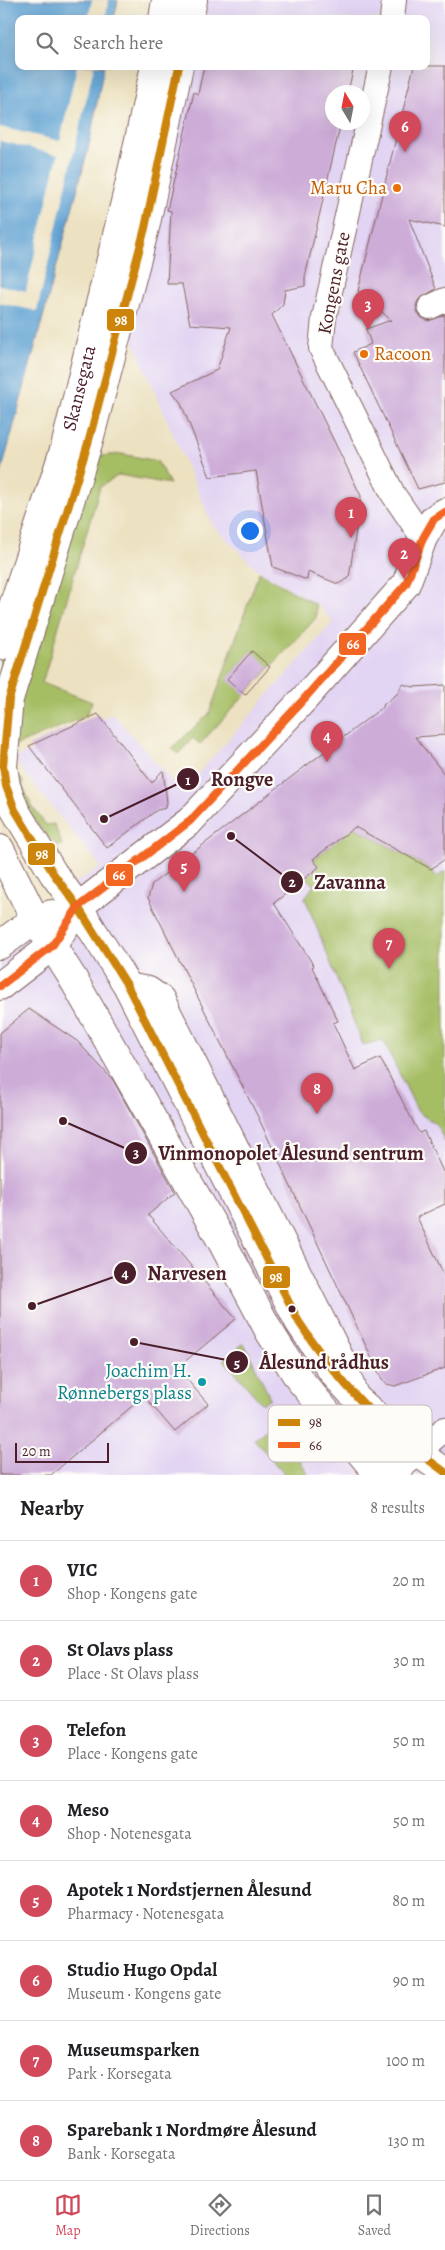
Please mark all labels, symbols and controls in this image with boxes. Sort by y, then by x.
search box [15,15,430,70]
icon: search [33,29,61,57]
text: Search here [73,30,163,56]
north arrow [325,85,370,130]
pin: 6 [389,111,421,152]
place label: Maru Cha [310,175,387,201]
marker: Maru Cha [391,182,403,194]
street label: Kongens gate [311,229,357,337]
pin: 3 [352,289,384,330]
line badge: 98 [106,308,135,332]
text: 98 [114,311,128,330]
place label: Racoon [374,341,431,367]
street label: Skansegata [56,342,103,434]
marker: Racoon [358,348,370,360]
pin: 1 [335,497,367,538]
your location [237,518,263,544]
pin: 2 [388,538,420,579]
line badge: 66 [338,632,367,656]
text: 66 [346,635,360,654]
pin: 4 [311,721,343,762]
callout: Rongve [176,762,283,797]
text: Rongve [211,766,273,793]
text: 1 [185,770,191,790]
line badge: 98 [27,842,56,866]
text: 98 [35,845,49,864]
pin: 5 [168,851,200,892]
line badge: 66 [105,863,134,887]
callout: Zavanna [279,864,396,899]
text: 66 [112,866,126,885]
text: Zavanna [314,869,386,896]
text: 2 [288,872,296,892]
pin: 7 [373,928,405,969]
pin: 8 [301,1073,333,1114]
callout: Vinmonopolet Ålesund sentrum [123,1135,434,1170]
text: Vinmonopolet Ålesund sentrum [157,1140,424,1167]
text: 3 [133,1143,139,1163]
callout: Narvesen [112,1255,237,1290]
text: Narvesen [147,1260,227,1287]
text: 4 [121,1263,129,1283]
line badge: 98 [262,1265,291,1289]
text: 98 [269,1268,283,1287]
unlabelled marker [287,1304,297,1314]
callout: Ålesund rådhus [224,1345,399,1380]
text: Ålesund rådhus [258,1349,389,1376]
text: 5 [234,1353,240,1373]
place label: Joachim H. Rønnebergs plass [57,1358,192,1406]
marker: Joachim H. Rønnebergs plass [196,1376,208,1388]
legend [268,1405,432,1462]
text: 98 [309,1413,322,1432]
text: 66 [309,1436,322,1455]
scale bar [15,1440,109,1463]
text: 20 m [22,1442,51,1461]
text: Nearby [20,1494,83,1522]
text: 8 results [370,1497,425,1519]
text: VIC [67,1557,98,1583]
text: 1 [33,1570,39,1592]
text: 20 m [392,1570,425,1592]
text: Shop · Kongens gate [67,1583,197,1605]
text: St Olavs plass [67,1637,173,1663]
text: 2 [32,1650,40,1672]
text: 30 m [393,1650,425,1672]
text: Place · St Olavs plass [67,1663,199,1685]
text: Telefon [67,1717,126,1743]
text: 3 [33,1730,39,1752]
text: 50 m [393,1730,425,1752]
text: Place · Kongens gate [67,1743,198,1765]
text: Meso [67,1797,109,1823]
text: 4 [32,1810,40,1832]
text: 50 m [393,1810,425,1832]
text: Shop · Notenesgata [67,1823,192,1845]
text: Apotek 1 Nordstjernen Ålesund [67,1877,312,1903]
text: 5 [33,1890,39,1912]
text: 80 m [392,1890,425,1912]
text: Pharmacy · Notenesgata [67,1903,224,1925]
text: Studio Hugo Opdal [67,1957,217,1983]
text: 6 [32,1970,40,1992]
text: 90 m [393,1970,425,1992]
text: Museum · Kongens gate [67,1983,222,2005]
text: Museumsparken [67,2037,200,2063]
text: 7 [33,2050,39,2072]
text: 100 m [386,2050,425,2072]
text: Park · Korsegata [67,2063,172,2085]
text: Sparebank 1 Nordmøre Ålesund [67,2117,317,2143]
text: 8 [32,2130,40,2152]
text: 130 m [388,2130,425,2152]
text: Bank · Korsegata [67,2143,175,2165]
tab: Map [54,2191,82,2240]
tab: Directions [190,2191,250,2240]
tab: Saved [358,2191,391,2240]

